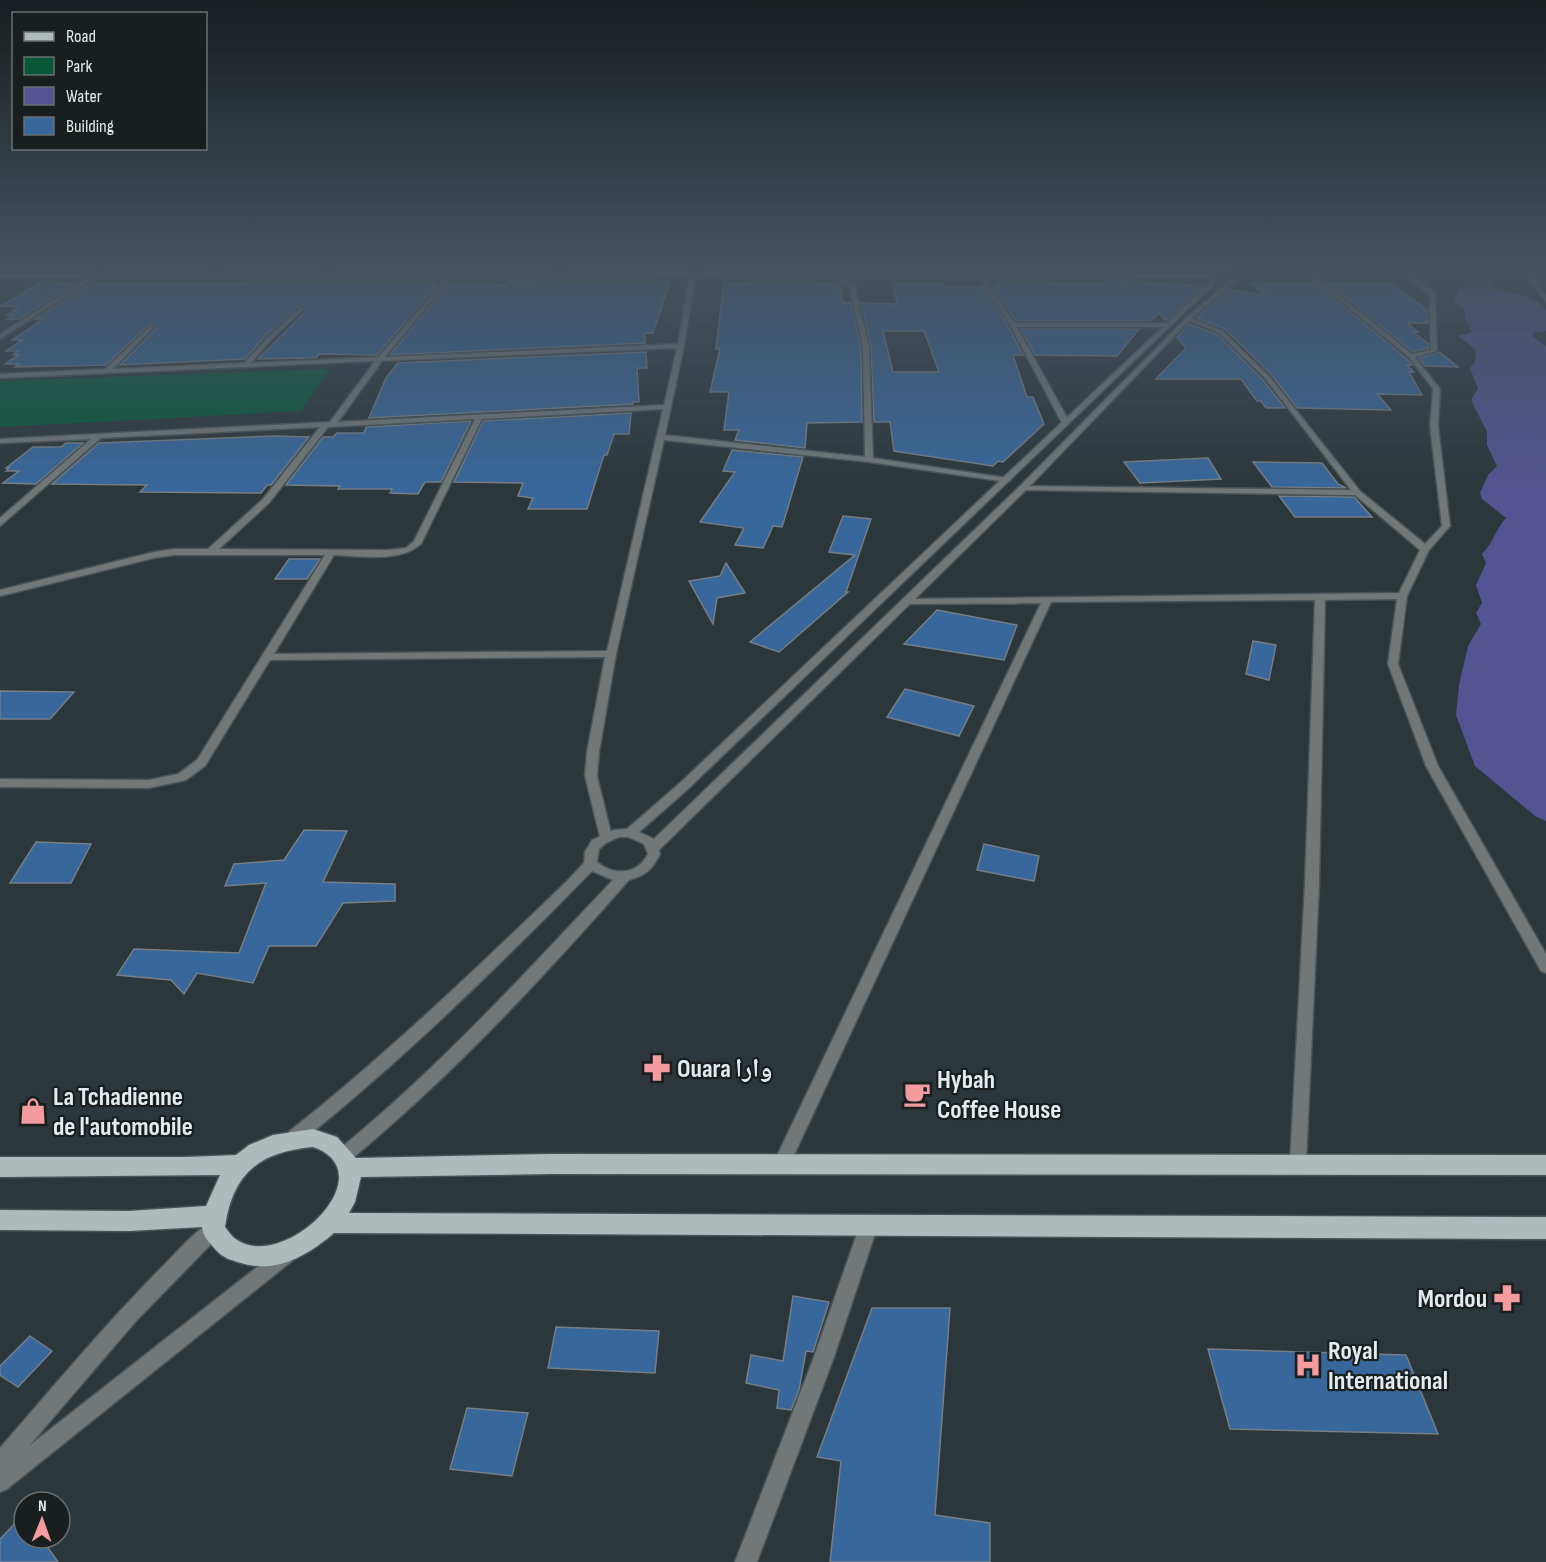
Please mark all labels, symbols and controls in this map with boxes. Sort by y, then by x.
legend [12,12,207,150]
text: Road [66,26,96,47]
text: Park [66,56,92,77]
text: Water [66,86,102,107]
text: Building [66,116,114,137]
pharmacy icon: Ouara وارا [642,1053,672,1083]
place label: Ouara وارا [677,1054,772,1085]
place label: Hybah Coffee House [937,1065,1061,1126]
cafe icon: Hybah Coffee House [902,1079,932,1109]
place label: La Tchadienne de l'automobile [53,1082,193,1143]
shop icon: La Tchadienne de l'automobile [18,1096,48,1126]
pharmacy icon: Mordou [1492,1283,1522,1313]
place label: Mordou [1417,1284,1487,1315]
place label: Royal International [1328,1336,1448,1397]
hospital icon: Royal International [1293,1350,1323,1380]
north arrow [12,1490,72,1550]
text: N [38,1497,47,1516]

